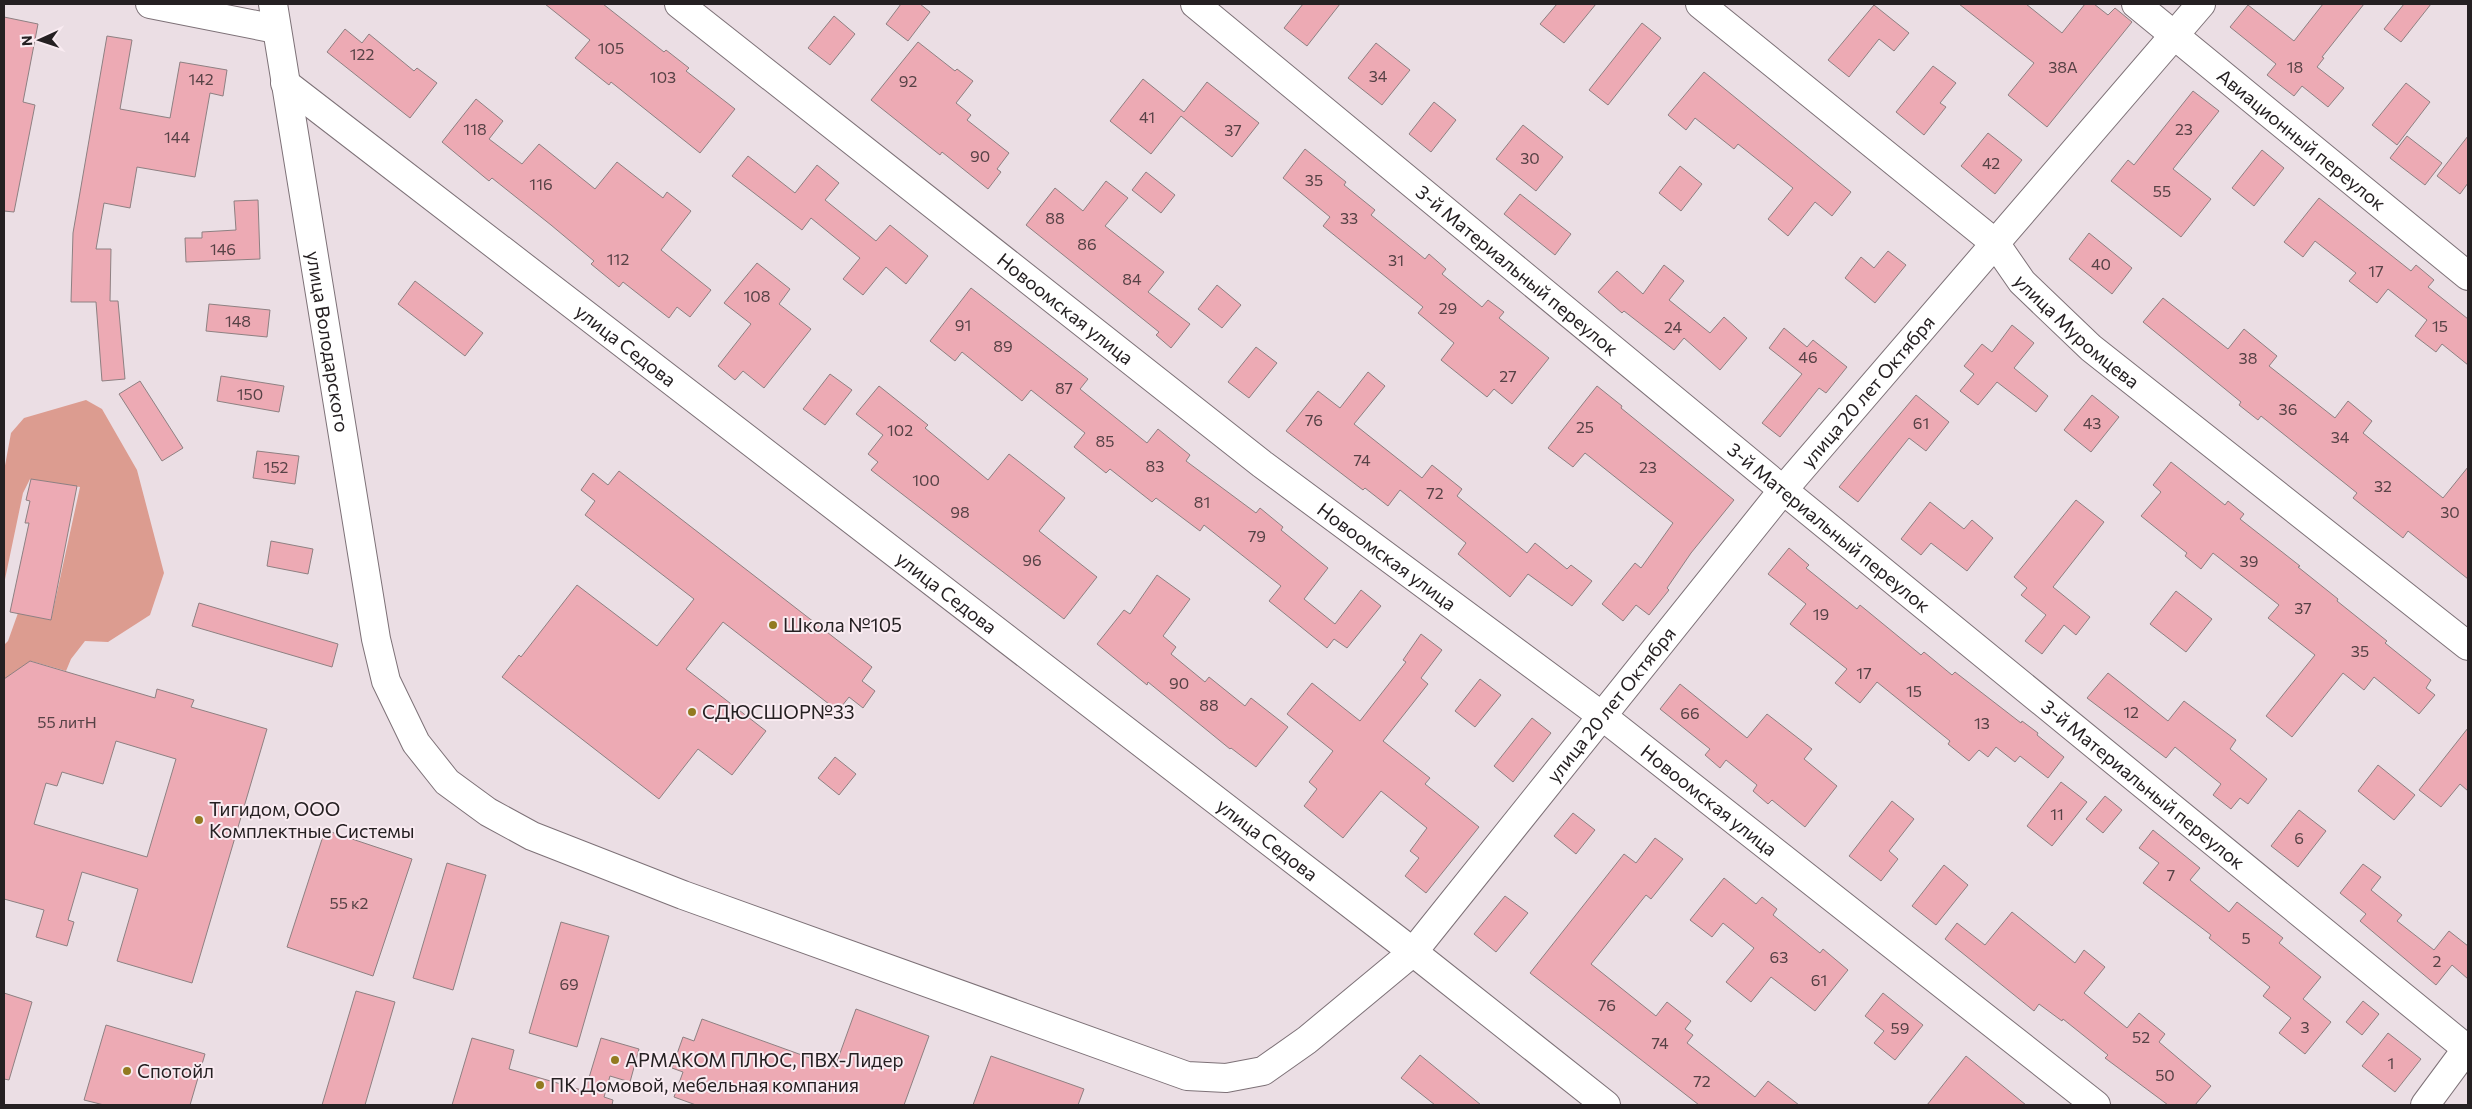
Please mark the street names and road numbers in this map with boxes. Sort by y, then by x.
street label: Авиационный переулок [2213,64,2391,215]
street label: 3-й Материальный переулок [1412,180,1623,360]
street label: Новоомская улица [993,248,1138,369]
street label: улица Володарского [302,249,354,434]
street label: улица Муромцева [2009,270,2144,393]
street label: улица Седова [571,299,681,391]
street label: улица 20 лет Октября [1796,310,1939,472]
street label: 3-й Материальный переулок [1723,437,1935,617]
street label: Новоомская улица [1313,497,1461,615]
street label: улица Седова [892,546,1002,638]
street label: улица 20 лет Октября [1541,622,1680,787]
street label: 3-й Материальный переулок [2037,694,2250,874]
street label: Новоомская улица [1637,739,1782,861]
street label: улица Седова [1213,793,1323,885]

